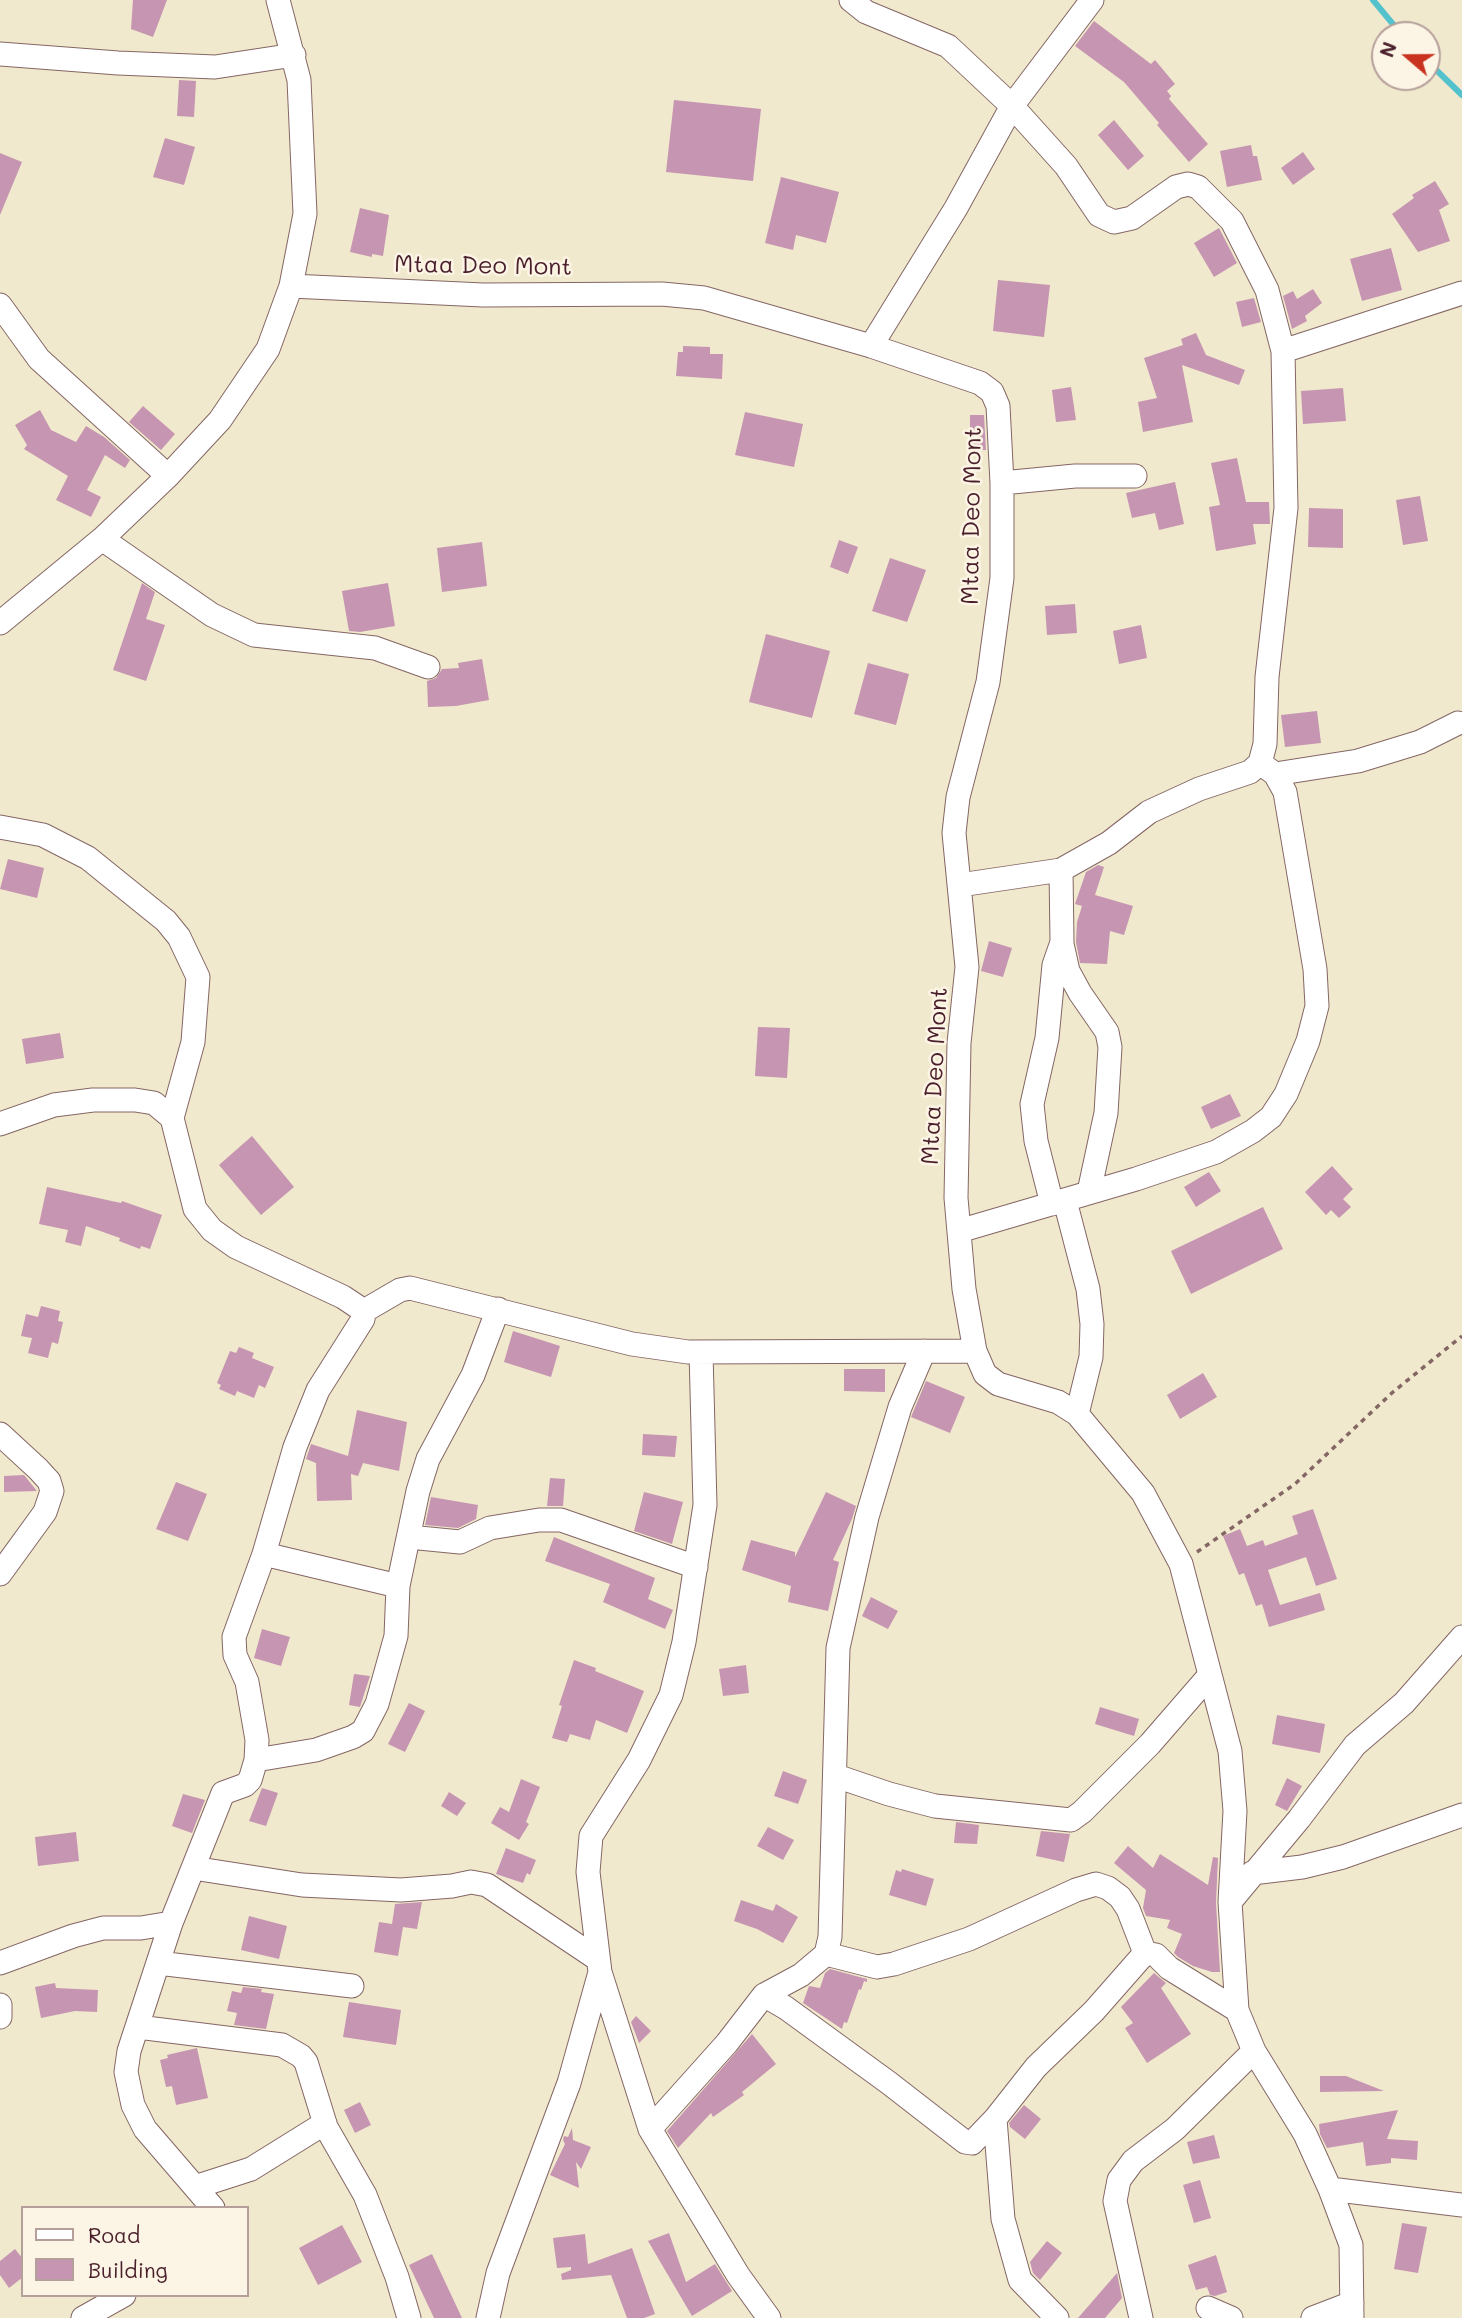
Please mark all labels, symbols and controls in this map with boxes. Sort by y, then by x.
north arrow [1371,21,1441,91]
text: N [1373,38,1402,60]
street label: Mtaa Deo Mont [394,250,572,282]
street label: Mtaa Deo Mont [956,427,988,605]
street label: Mtaa Deo Mont [916,986,954,1166]
legend [21,2206,248,2297]
text: Road [88,2221,140,2248]
text: Building [88,2256,168,2283]

